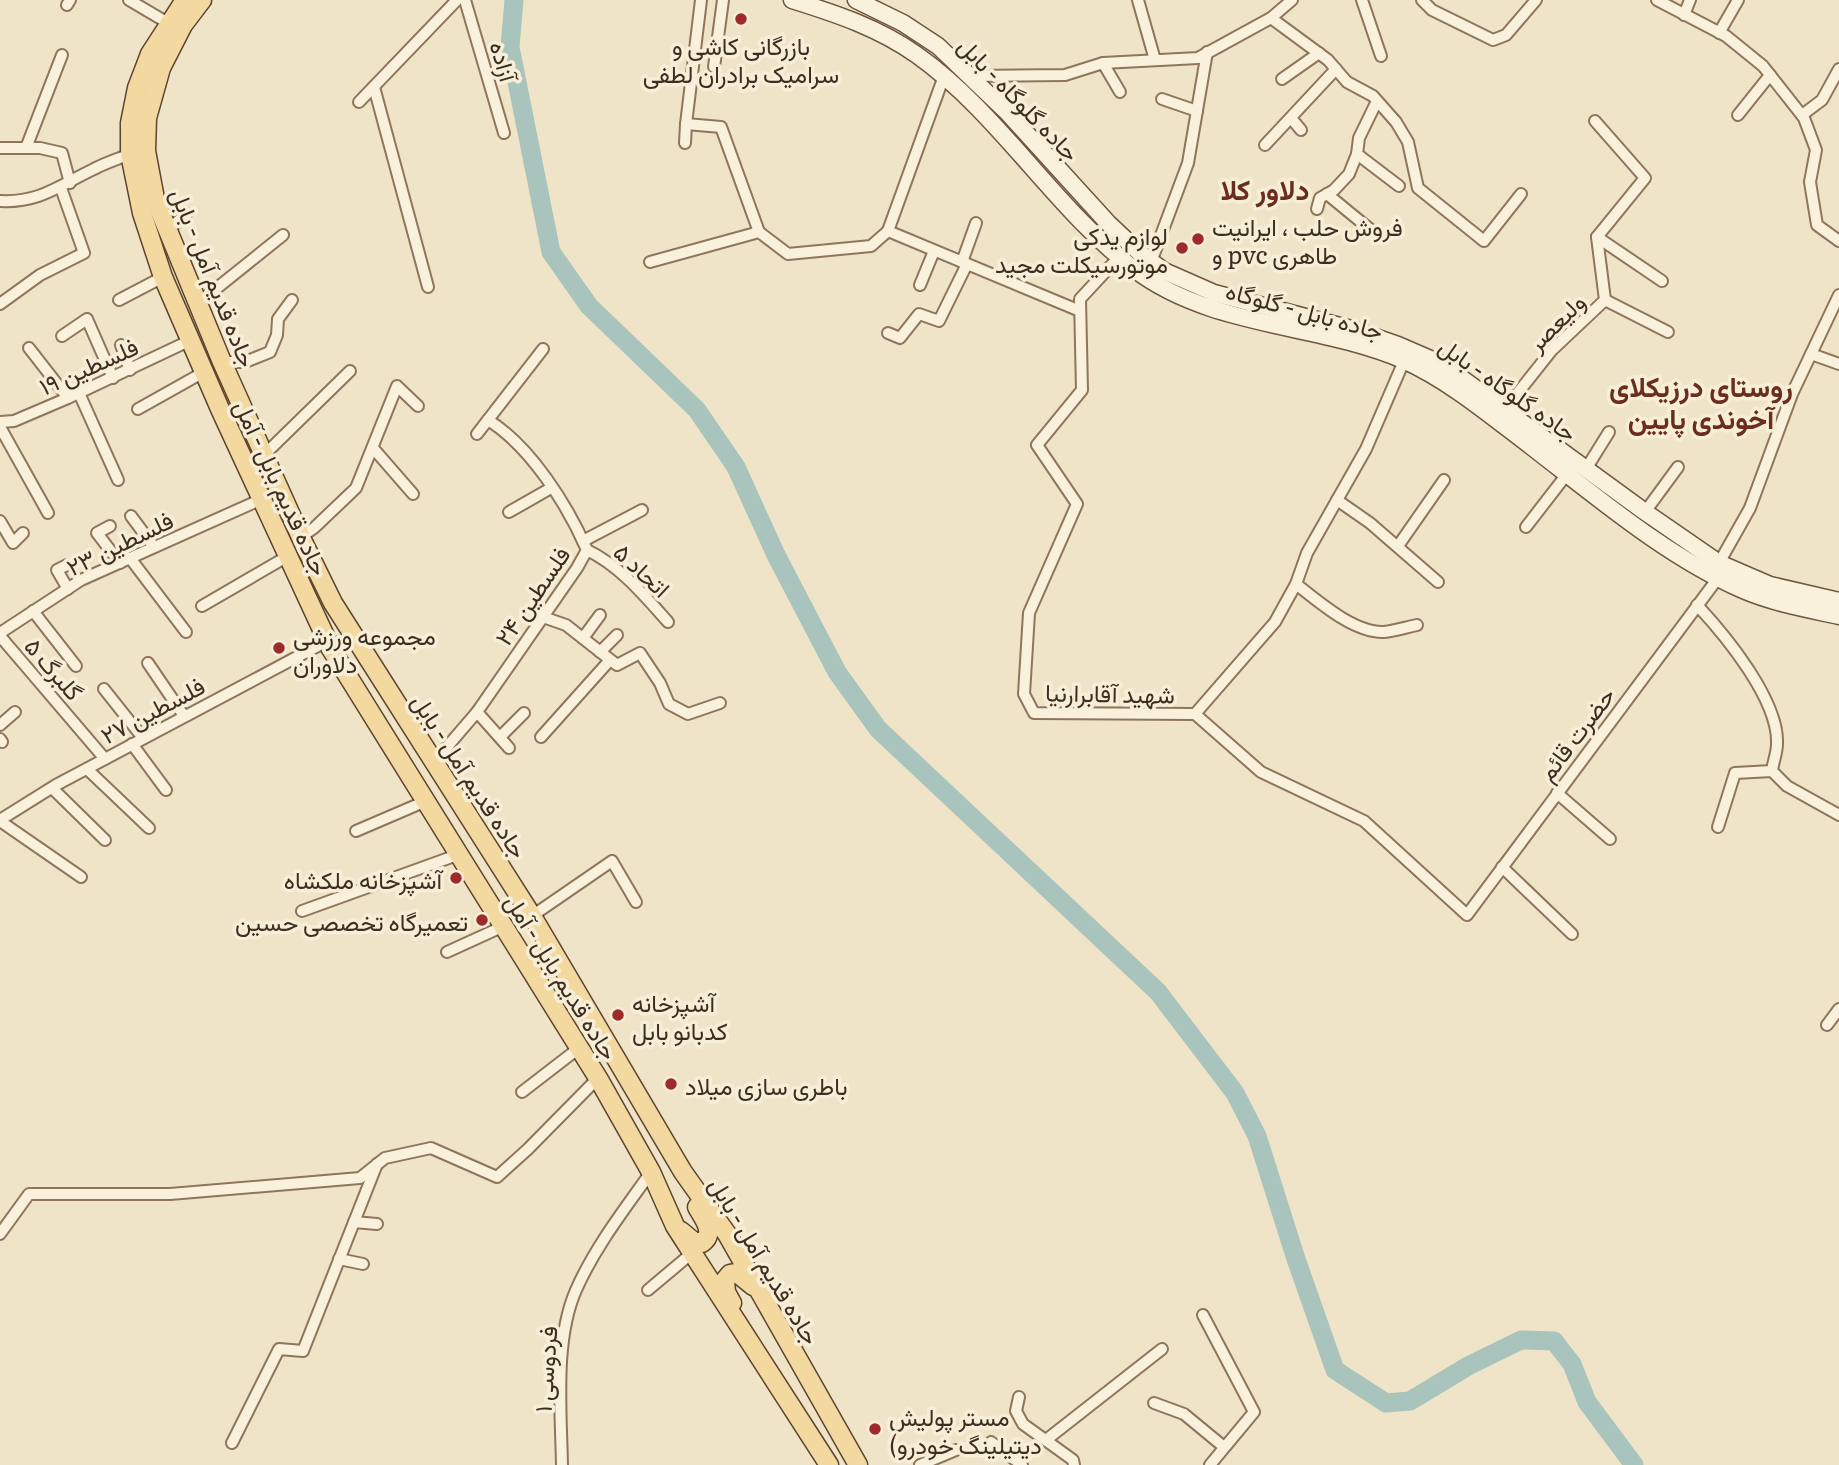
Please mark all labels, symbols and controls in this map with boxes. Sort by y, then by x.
marker: بازرگانی کاشی و سرامیک برادران لطفی [733,11,749,27]
place label: بازرگانی کاشی و سرامیک برادران لطفی [643,27,839,90]
street label: جاده گلوگاه - بابل [951,28,1089,168]
street label: آزاده [483,37,528,88]
district label: دلاور کلا [1220,167,1310,209]
street label: جاده قدیم آمل - بابل [162,182,267,372]
place label: فروش حلب ، ایرانیت و pvc طاهری [1212,208,1403,271]
place label: لوازم یدکی موتورسیکلت مجید [995,217,1168,280]
marker: فروش حلب ، ایرانیت و pvc طاهری [1190,231,1206,247]
marker: لوازم یدکی موتورسیکلت مجید [1174,240,1190,256]
street label: جاده بابل - گلوگاه [1222,271,1388,347]
street label: ولیعصر [1517,284,1592,359]
street label: جاده گلوگاه - بابل [1433,327,1585,449]
street label: فلسطین ۱۹ [33,328,143,402]
district label: روستای درزیکلای آخوندی پایین [1609,364,1793,439]
street label: جاده قدیم بابل - آمل [226,393,339,581]
street label: فلسطین ۲۳ [60,501,178,583]
street label: اتحاد ۵ [607,534,679,604]
street label: فلسطین ۲۴ [485,538,577,652]
place label: مجموعه ورزشی دلاوران [293,617,436,680]
street label: گلبرگ ۵ [18,629,92,707]
marker: مجموعه ورزشی دلاوران [271,640,287,656]
street label: فلسطین ۲۷ [94,667,210,751]
street label: شهید آقابرارنیا [1045,673,1175,711]
street label: حضرت قائم [1528,679,1623,788]
street label: جاده قدیم آمل - بابل [404,686,537,865]
place label: آشپزخانه ملکشاه [284,861,444,897]
marker: آشپزخانه ملکشاه [448,870,464,886]
street label: جاده قدیم بابل - آمل [497,886,628,1066]
place label: تعمیرگاه تخصصی حسین [235,903,468,938]
marker: تعمیرگاه تخصصی حسین [474,912,490,928]
place label: آشپزخانه کدبانو بابل [632,984,728,1047]
marker: آشپزخانه کدبانو بابل [610,1007,626,1023]
place label: باطری سازی میلاد [685,1067,848,1102]
marker: باطری سازی میلاد [663,1076,679,1092]
street label: جاده قدیم آمل - بابل [701,1170,830,1351]
street label: فردوسی ۱ [524,1325,564,1413]
place label: مستر پولیش (دیتیلینگ خودرو [889,1398,1042,1461]
marker: مستر پولیش (دیتیلینگ خودرو [867,1421,883,1437]

